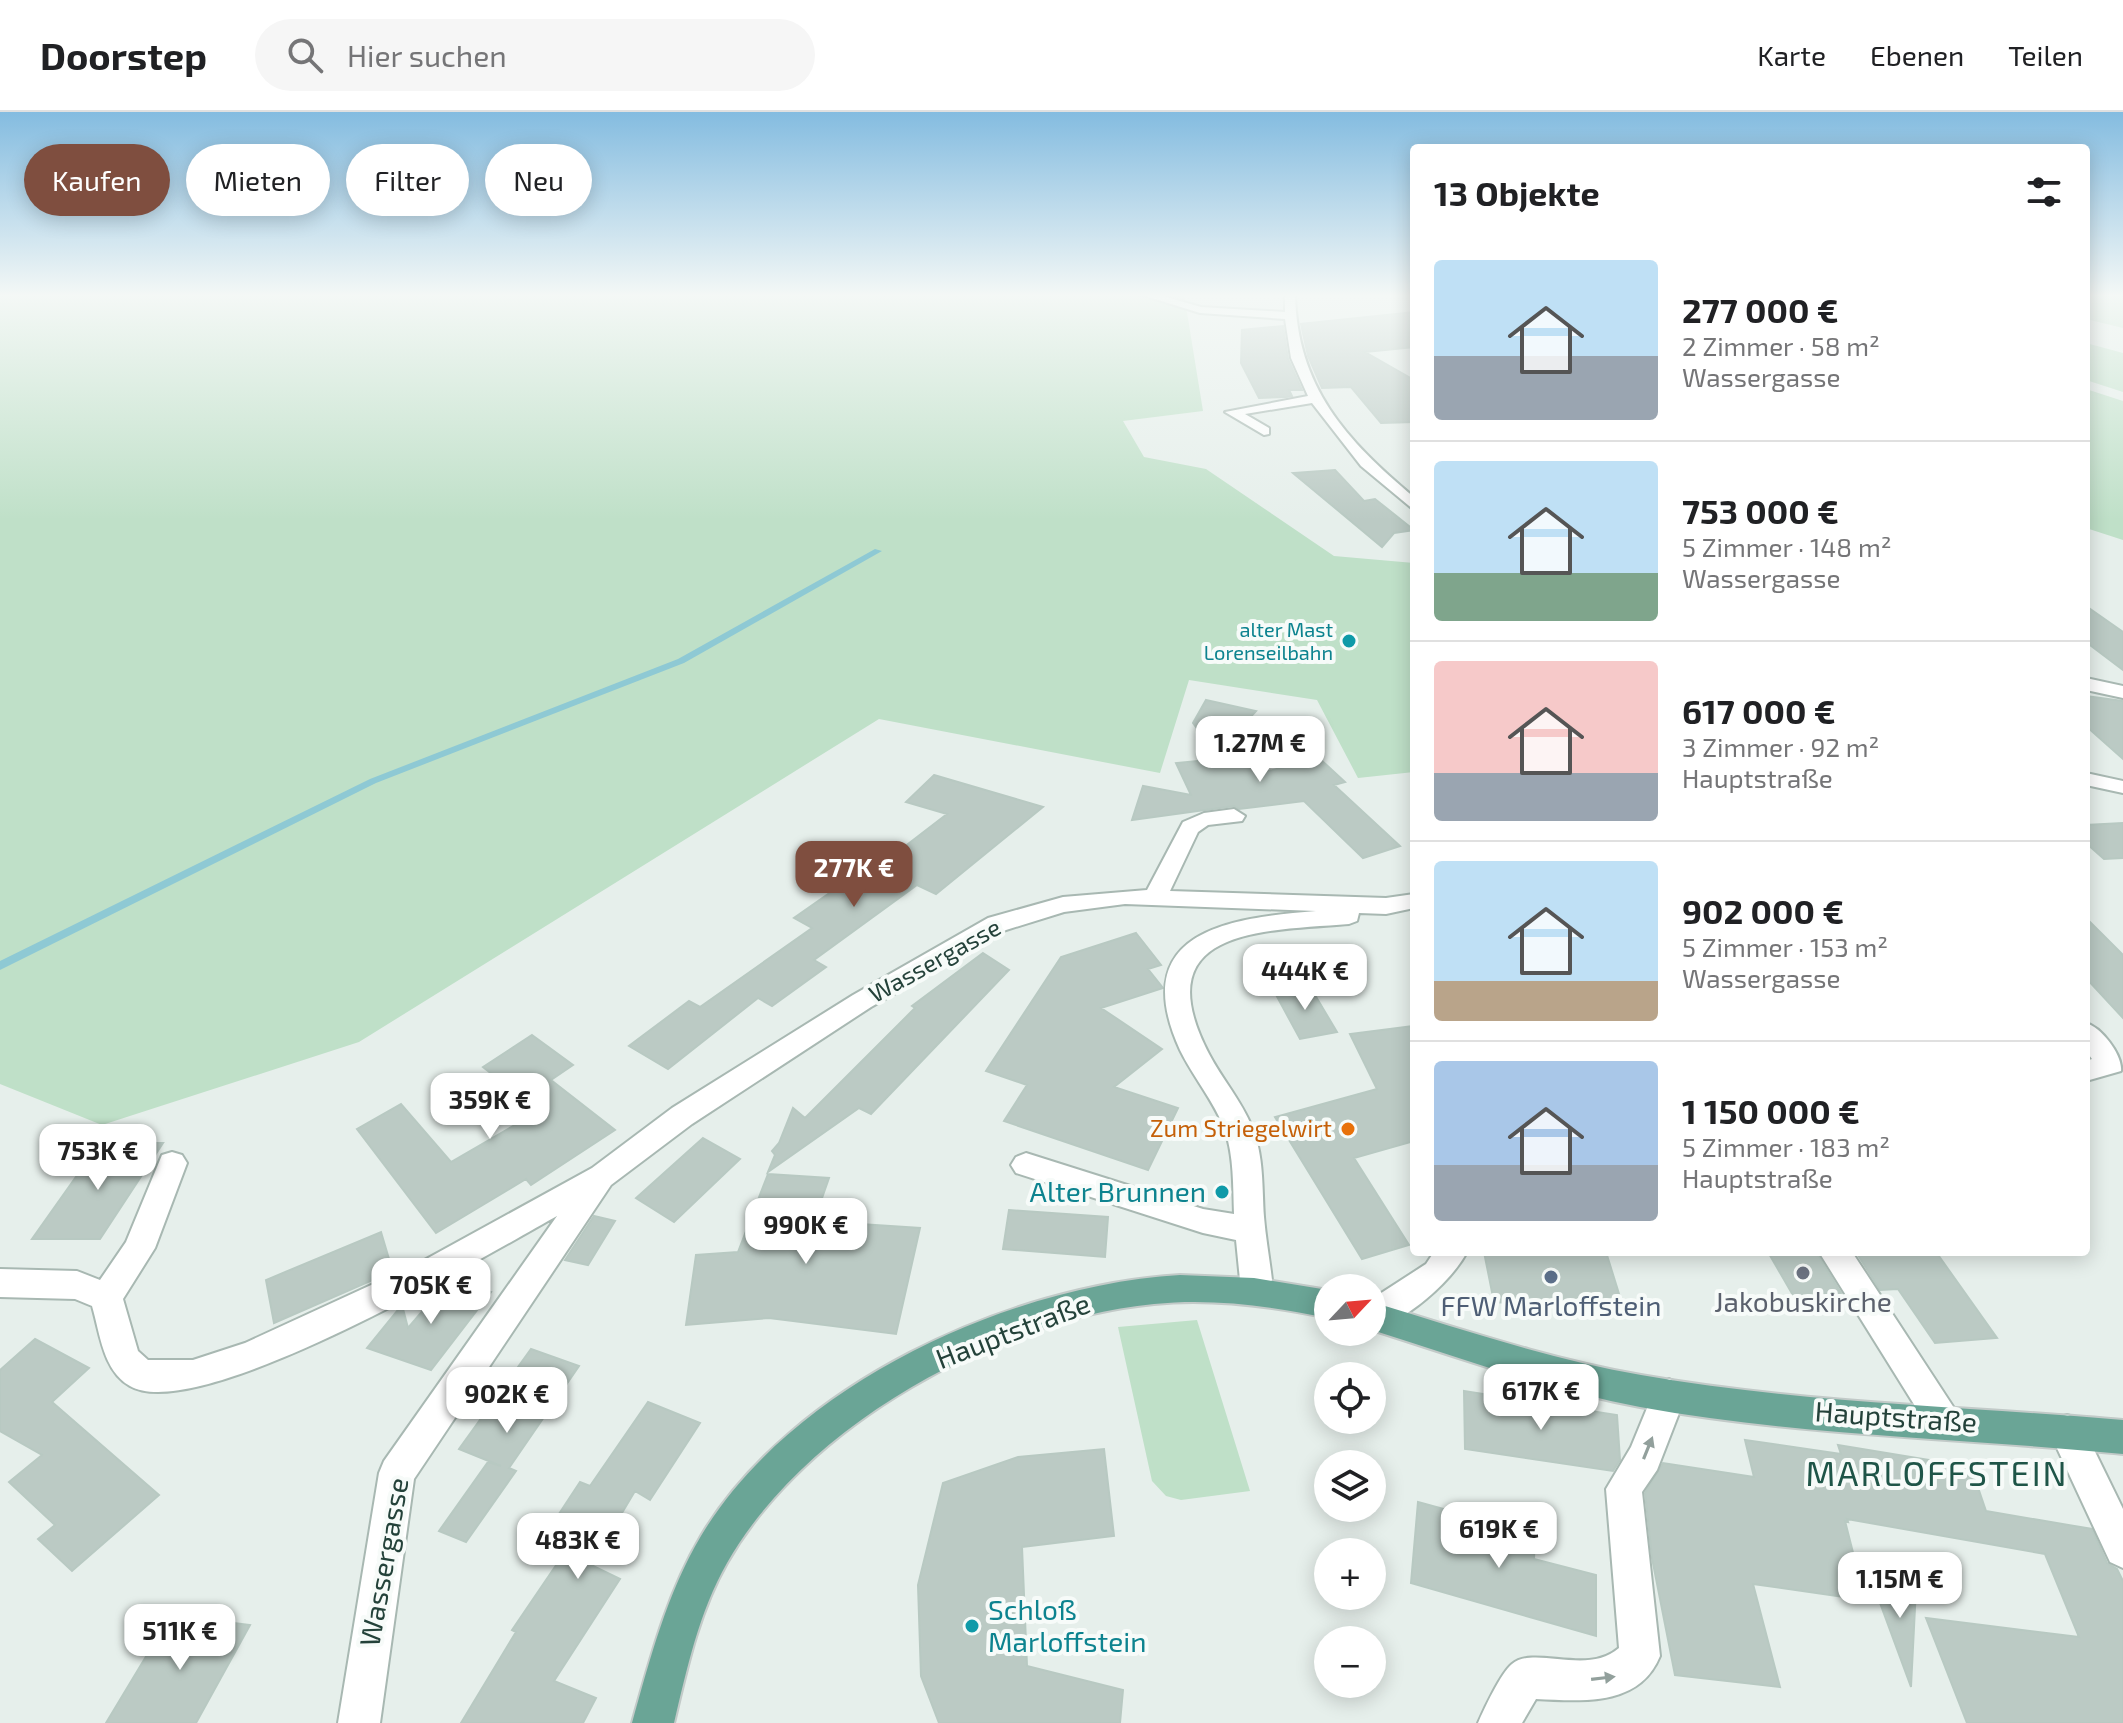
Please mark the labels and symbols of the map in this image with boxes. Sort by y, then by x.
place label: alter Mast Lorenseilbahn [1204,617,1333,664]
marker: alter Mast Lorenseilbahn [1340,632,1358,650]
pin: 1.27M € [1186,716,1334,784]
pin: 277K € [789,841,919,909]
street label: Wassergasse [863,912,1005,1008]
pin: 444K € [1240,944,1370,1012]
pin: 359K € [425,1073,555,1141]
place label: Zum Striegelwirt [1150,1113,1332,1142]
marker: Zum Striegelwirt [1339,1120,1357,1138]
pin: 753K € [33,1124,163,1192]
place label: Alter Brunnen [1029,1174,1206,1208]
marker: Alter Brunnen [1213,1183,1231,1201]
pin: 990K € [741,1198,871,1266]
pin: 705K € [366,1258,496,1326]
marker: Jakobuskirche [1794,1264,1812,1282]
marker: FFW Marloffstein [1542,1268,1560,1286]
north arrow [1314,1274,1386,1346]
place label: Jakobuskirche [1714,1284,1892,1318]
street label: Hauptstraße [931,1285,1095,1375]
place label: FFW Marloffstein [1441,1288,1661,1322]
pin: 617K € [1476,1364,1606,1432]
pin: 902K € [442,1367,572,1435]
street label: Hauptstraße [1814,1393,1978,1439]
one-way arrow [1642,1436,1655,1460]
district label: MARLOFFSTEIN [1805,1452,2069,1493]
street label: Wassergasse [351,1475,415,1649]
pin: 619K € [1434,1502,1564,1570]
pin: 483K € [513,1513,643,1581]
pin: 1.15M € [1826,1552,1974,1620]
place label: Schloß Marloffstein [988,1592,1146,1658]
pin: 511K € [115,1604,245,1672]
marker: Schloß Marloffstein [963,1617,981,1635]
one-way arrow [1591,1672,1616,1685]

